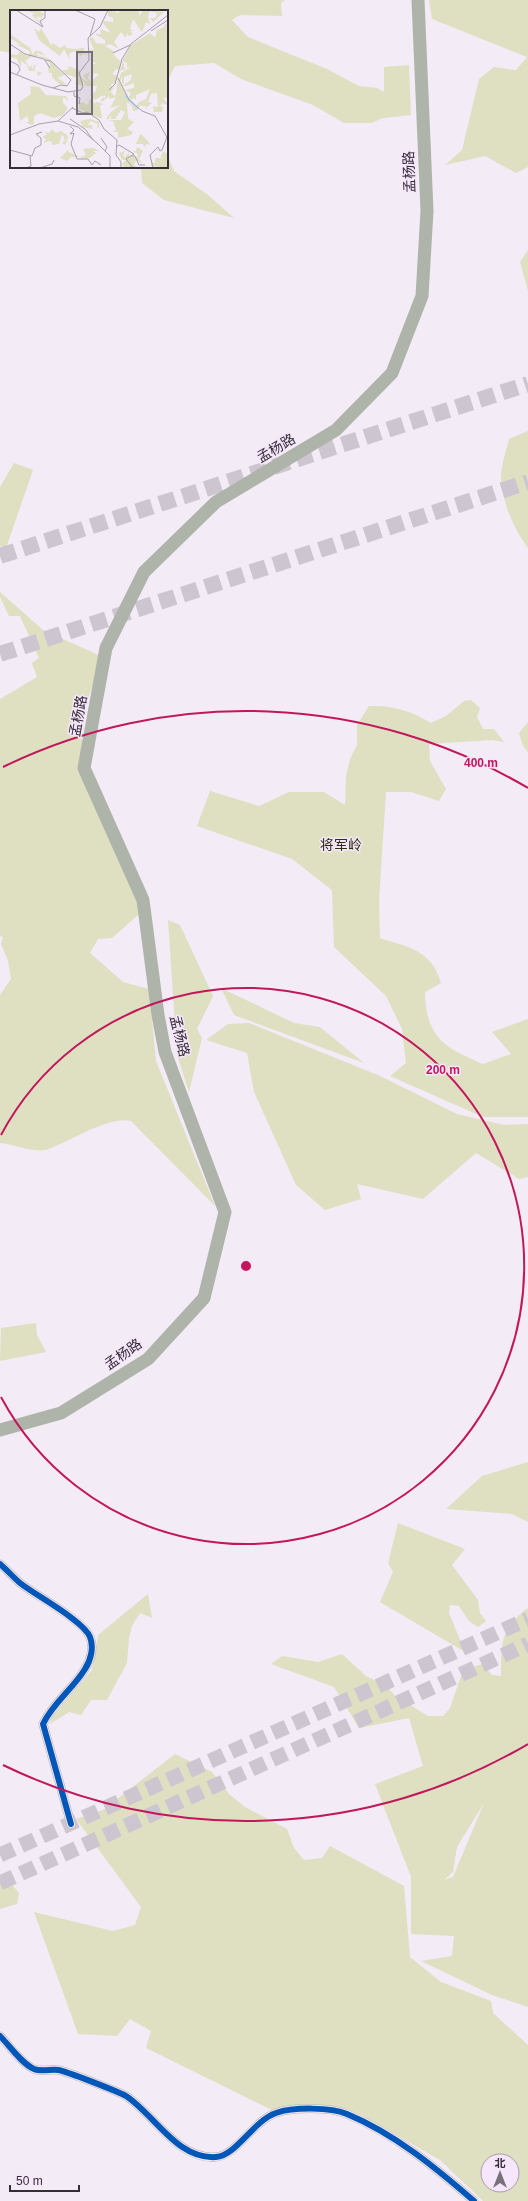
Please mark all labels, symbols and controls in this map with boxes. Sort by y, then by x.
inset map [10,10,168,168]
street label: 孟杨路 [400,151,418,193]
street label: 孟杨路 [254,430,298,466]
street label: 孟杨路 [66,694,90,738]
text: 400 m [464,756,498,770]
park label: 将军岭 [320,837,362,853]
street label: 孟杨路 [167,1014,193,1058]
text: 200 m [426,1063,460,1077]
centre of rings [239,1259,253,1273]
street label: 孟杨路 [101,1335,145,1373]
north arrow [480,2153,520,2193]
text: 北 [495,2157,506,2169]
scale bar [10,2167,79,2193]
text: 50 m [16,2174,43,2188]

